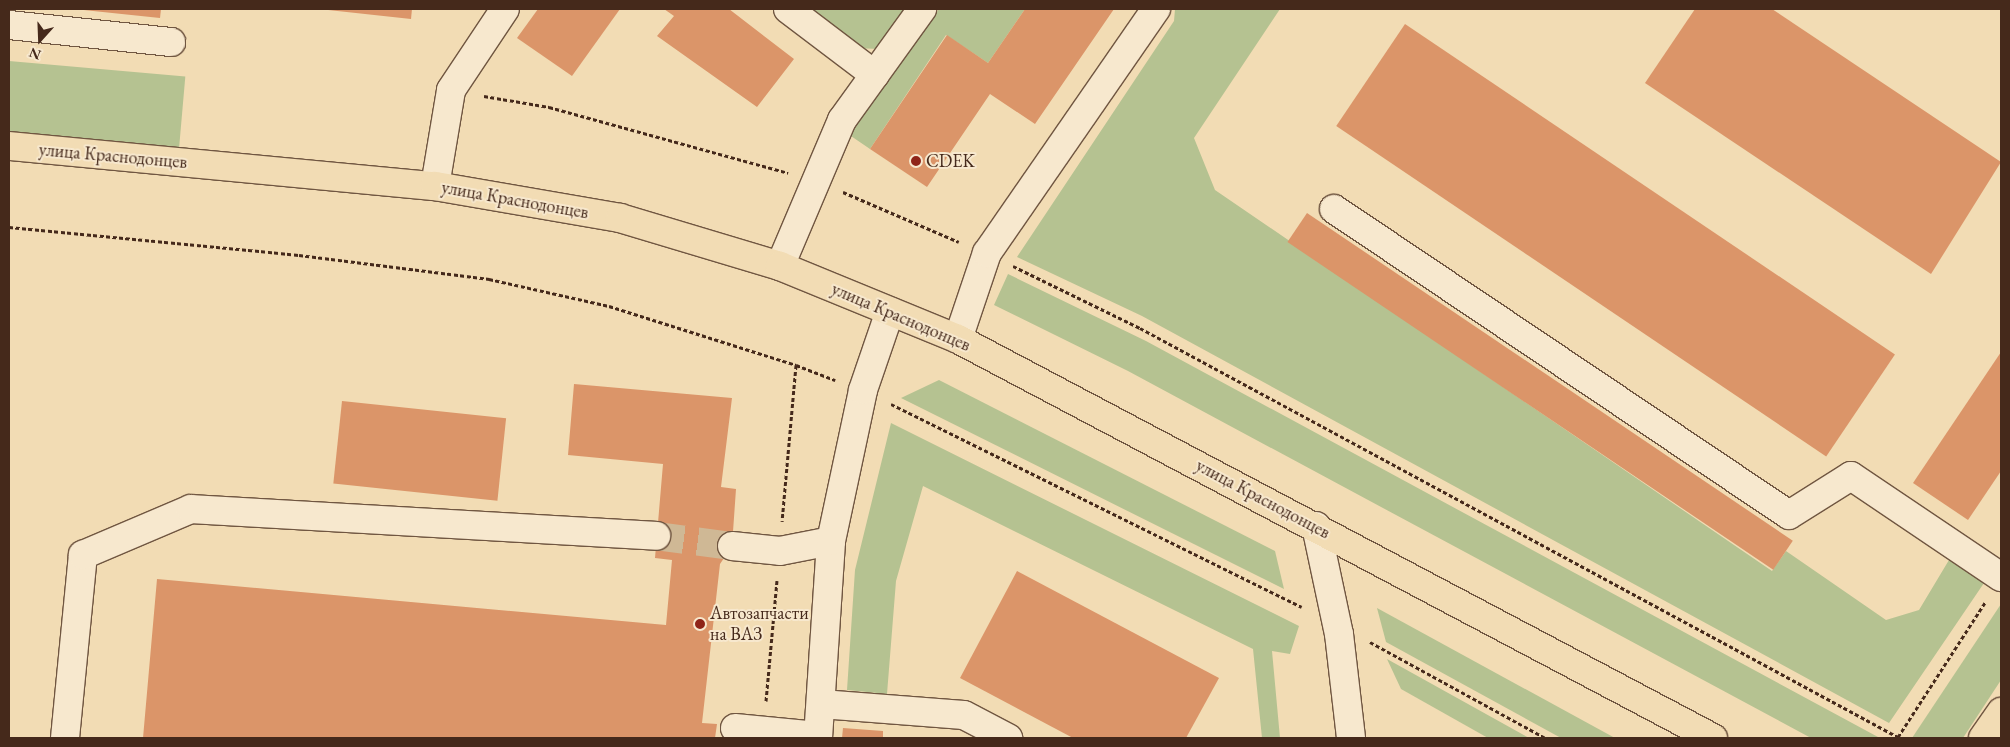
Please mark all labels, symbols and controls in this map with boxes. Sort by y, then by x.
north arrow [15,15,65,65]
text: N [26,44,43,64]
street label: улица Краснодонцев [38,139,188,173]
place label: CDEK [926,150,975,172]
marker: CDEK [910,155,922,167]
street label: улица Краснодонцев [440,176,590,224]
street label: улица Краснодонцев [828,278,974,356]
street label: улица Краснодонцев [1192,454,1334,544]
place label: Автозапчасти на ВАЗ [710,603,809,646]
marker: Автозапчасти на ВАЗ [694,618,706,630]

